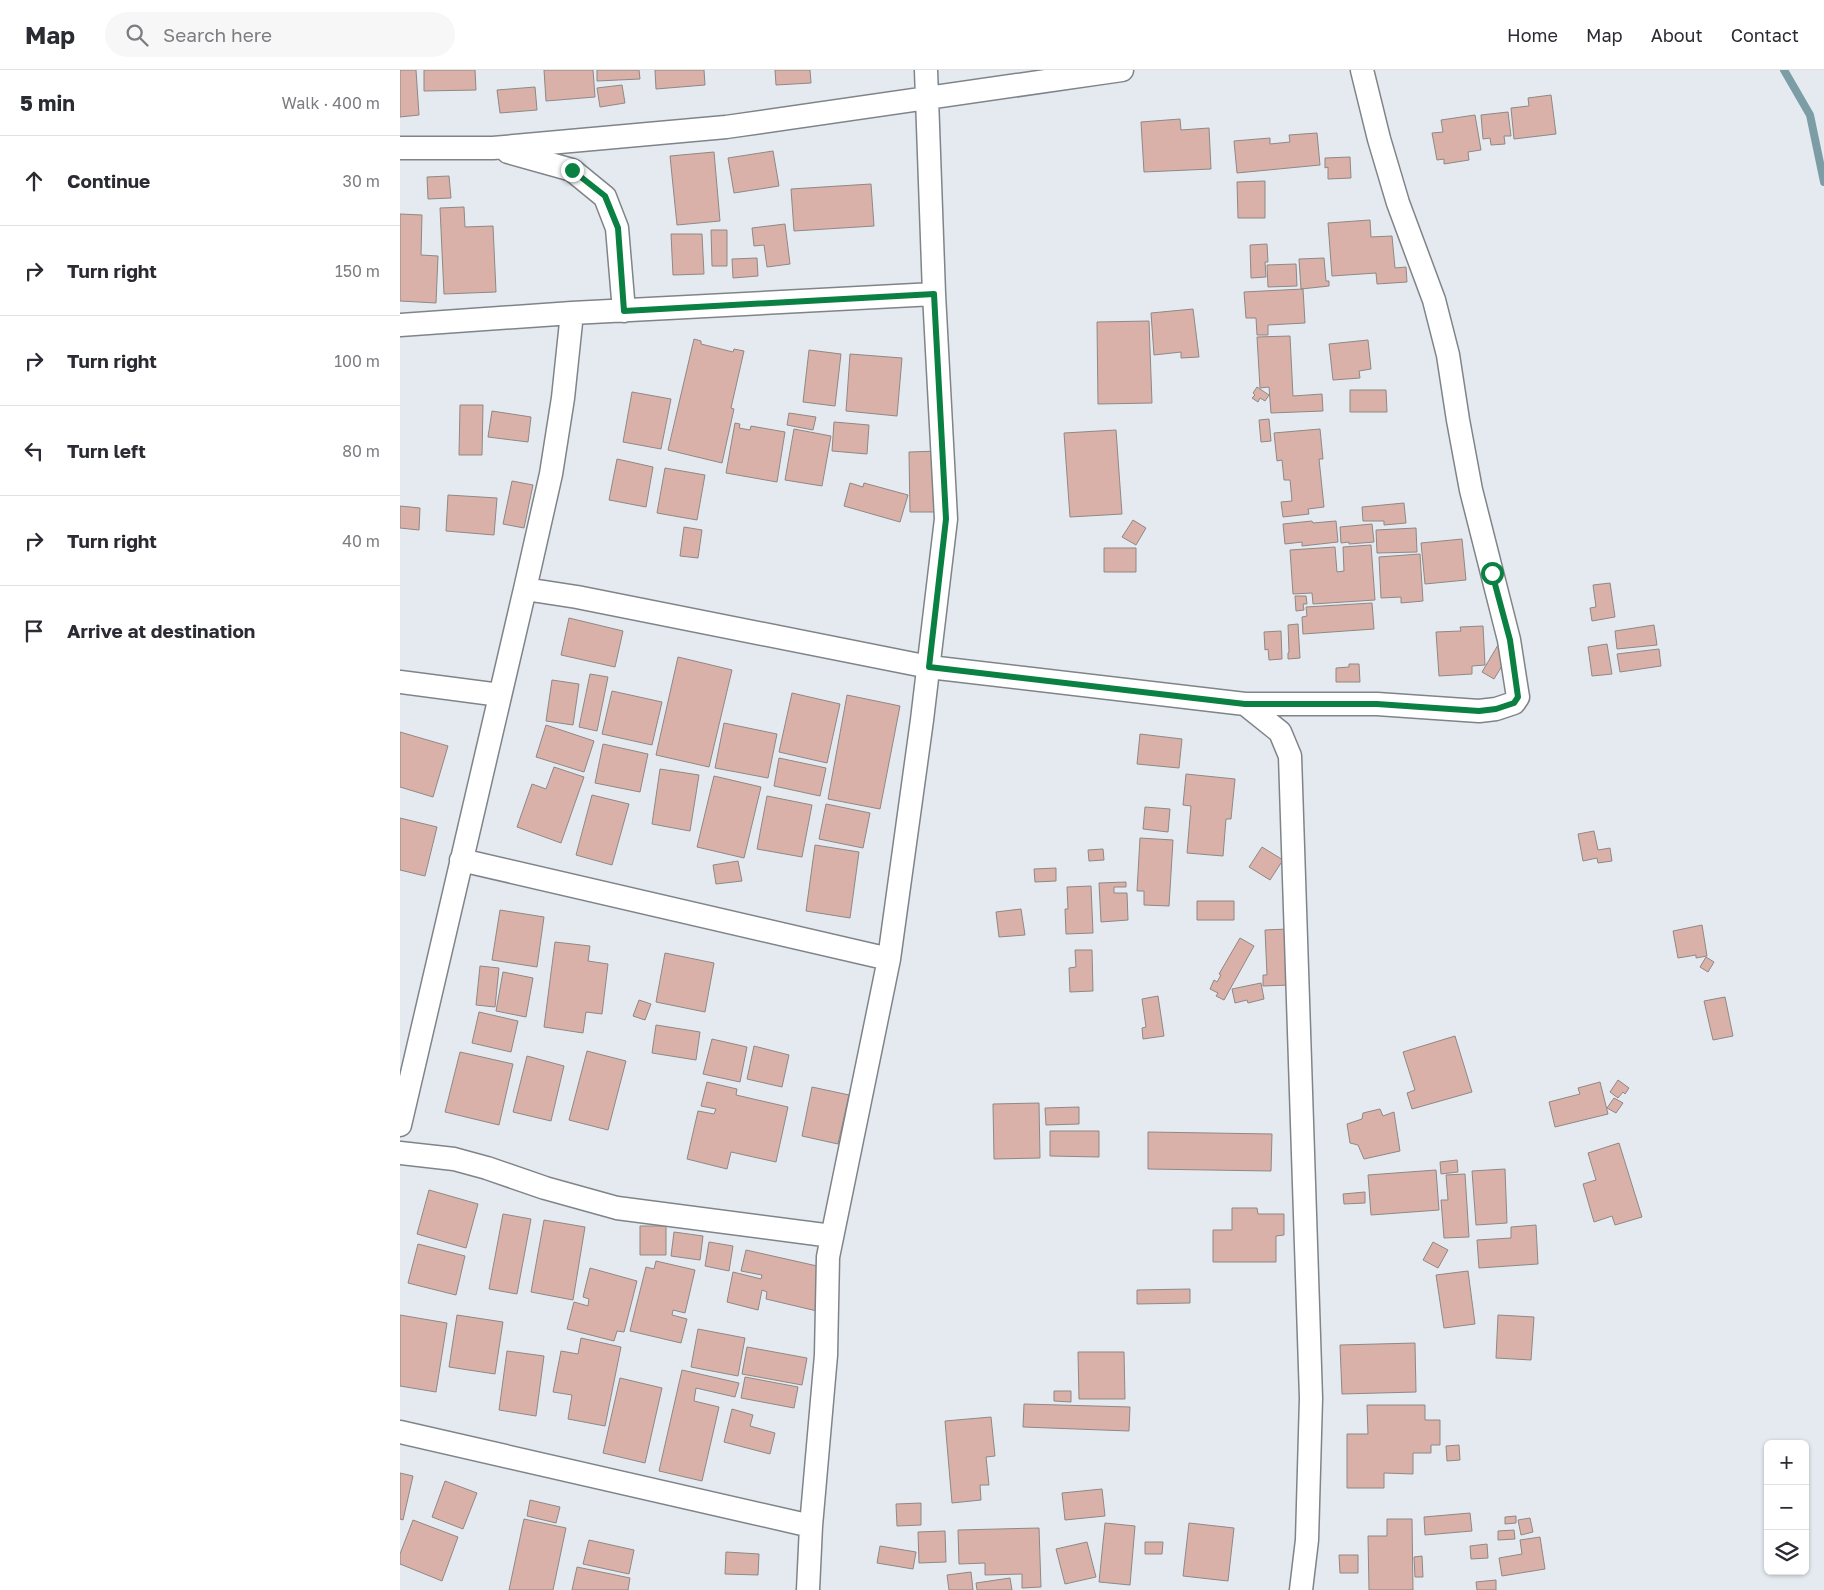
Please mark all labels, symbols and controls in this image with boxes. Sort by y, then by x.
search box [105,12,455,57]
text: Map [25,20,75,49]
icon: search [123,21,151,49]
text: Search here [163,23,272,46]
text: Home [1507,24,1558,46]
text: Map [1586,24,1623,46]
text: About [1651,24,1703,46]
text: Contact [1731,24,1799,46]
text: 5 min [20,90,75,116]
text: Walk · 400 m [282,93,380,113]
route end [561,159,584,182]
icon: ahead [20,167,48,195]
text: Continue [67,169,150,192]
text: 30 m [343,171,380,191]
icon: right [20,257,48,285]
text: Turn right [67,259,157,282]
text: 150 m [335,261,380,281]
icon: right [20,347,48,375]
text: Turn right [67,349,157,372]
text: 100 m [334,351,380,371]
icon: left [20,437,48,465]
text: Turn left [67,439,146,462]
text: 80 m [342,441,380,461]
icon: right [20,527,48,555]
text: Turn right [67,529,157,552]
text: 40 m [342,531,380,551]
route start [1481,562,1504,585]
icon: arrive [20,617,48,645]
text: Arrive at destination [67,619,255,642]
map controls [1764,1440,1809,1575]
button: + [1764,1440,1809,1485]
button: − [1764,1485,1809,1530]
button: layers [1764,1530,1809,1575]

